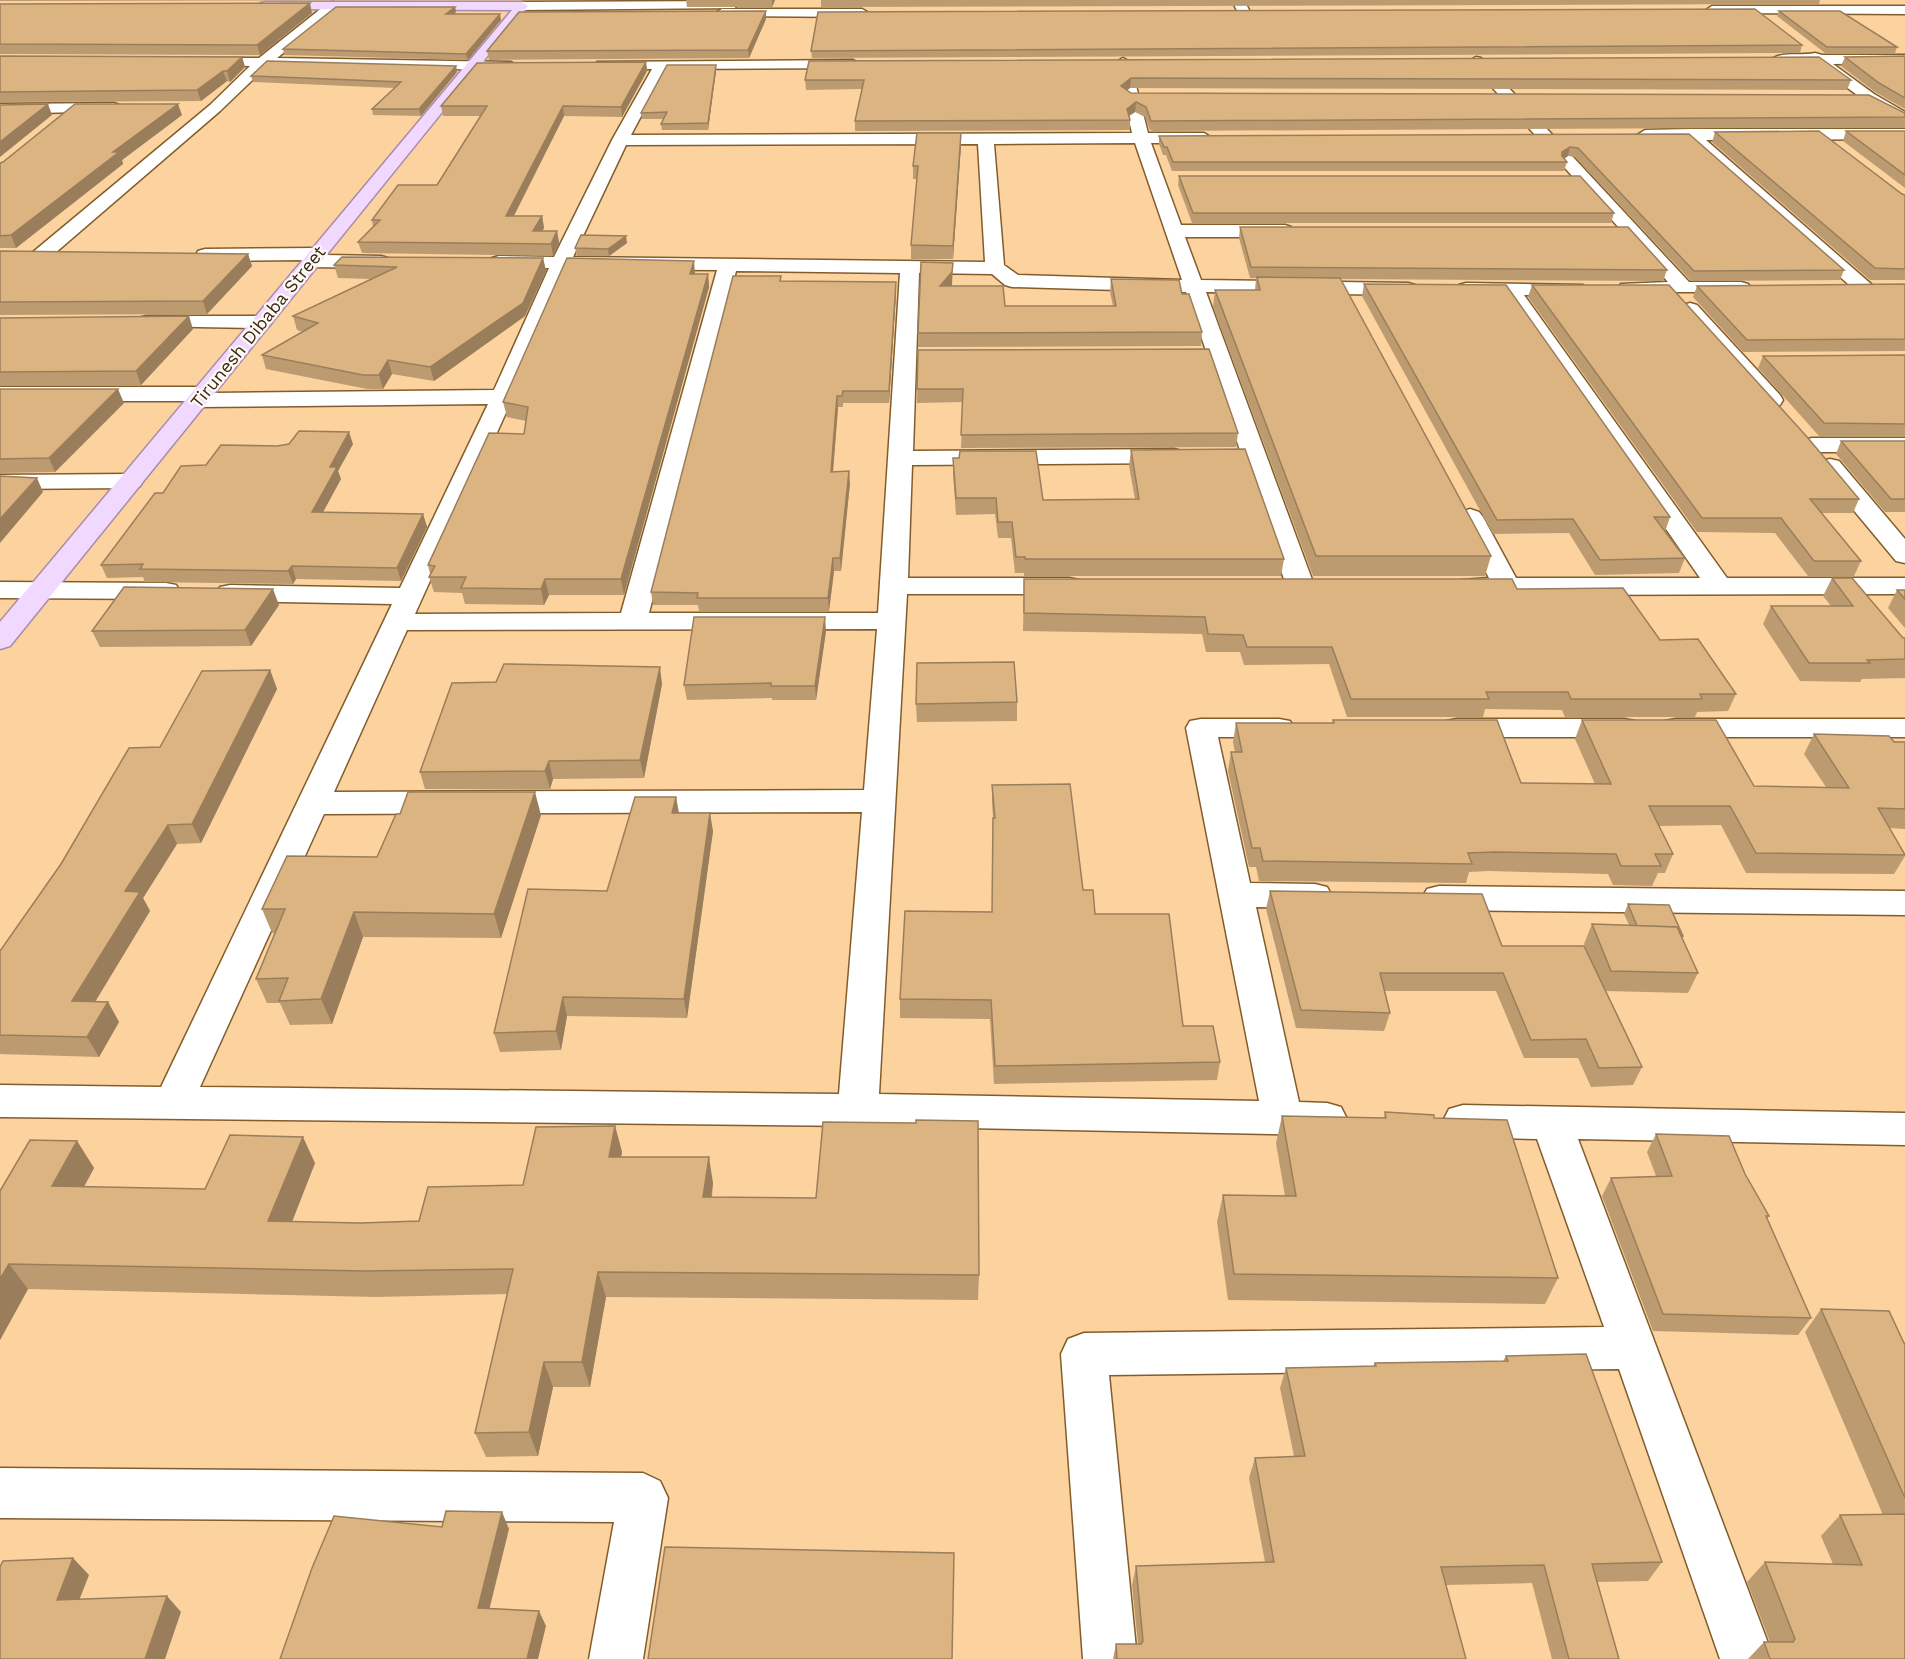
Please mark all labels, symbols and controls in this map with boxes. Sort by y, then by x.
street label: Tirunesh Dibaba Street [186,241,330,412]

